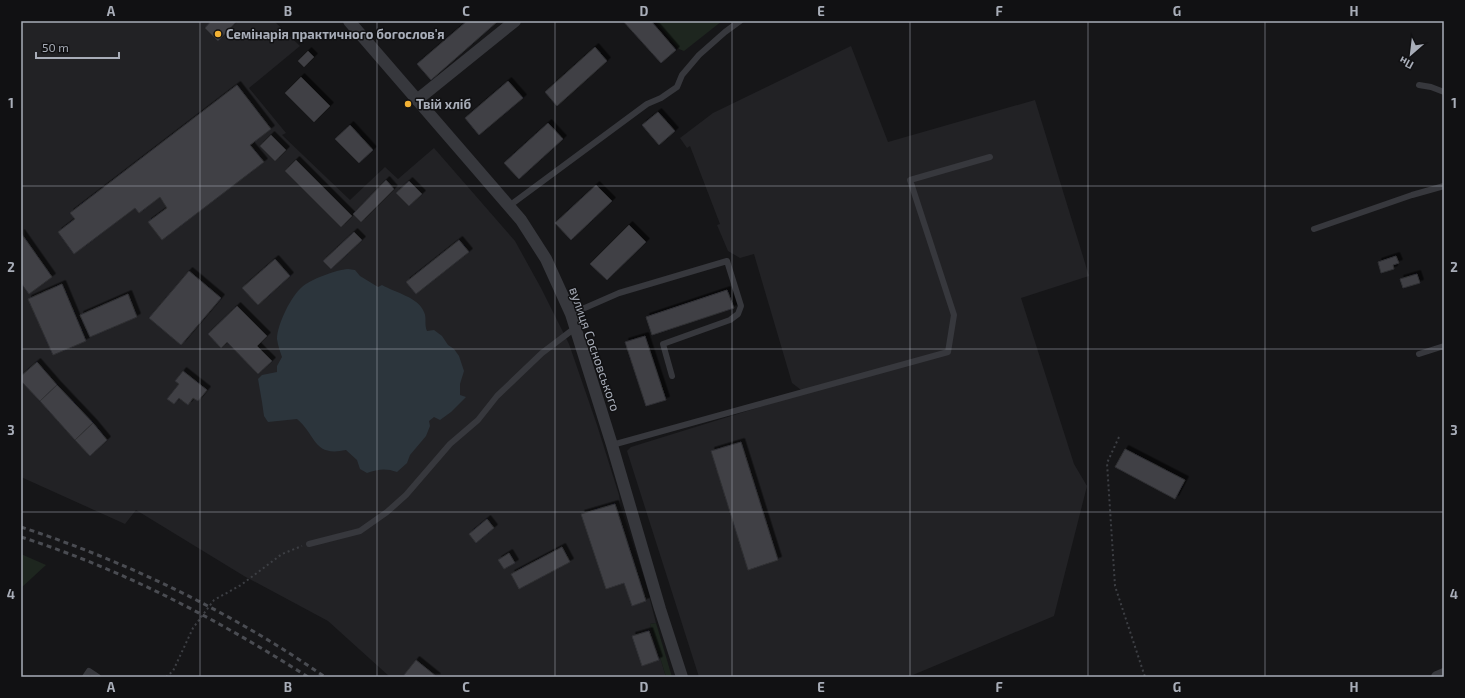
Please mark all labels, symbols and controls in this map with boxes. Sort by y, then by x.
text: A [107,3,116,19]
text: B [284,3,292,19]
text: C [462,3,470,19]
text: D [640,3,649,19]
text: E [817,3,825,19]
text: F [995,3,1003,19]
text: G [1173,3,1181,19]
text: H [1350,3,1359,19]
place label: Семінарія практичного богослов'я [226,26,445,42]
marker: Семінарія практичного богослов'я [213,29,223,39]
scale bar [36,34,119,60]
north arrow [1391,34,1431,74]
text: 50 m [42,40,69,54]
text: Пн [1397,54,1415,72]
text: 1 [8,95,14,111]
text: 1 [1451,95,1457,111]
place label: Твій хліб [416,96,472,112]
marker: Твій хліб [403,99,413,109]
text: 2 [7,259,15,275]
text: 2 [1450,259,1458,275]
street label: вулиця Сосновського [566,285,624,413]
text: 3 [7,422,15,438]
text: 3 [1450,422,1458,438]
text: 4 [7,586,15,602]
text: 4 [1450,586,1458,602]
text: A [107,679,116,695]
text: B [284,679,292,695]
text: C [462,679,470,695]
text: D [640,679,649,695]
text: E [817,679,825,695]
text: F [995,679,1003,695]
text: G [1173,679,1181,695]
text: H [1350,679,1359,695]

